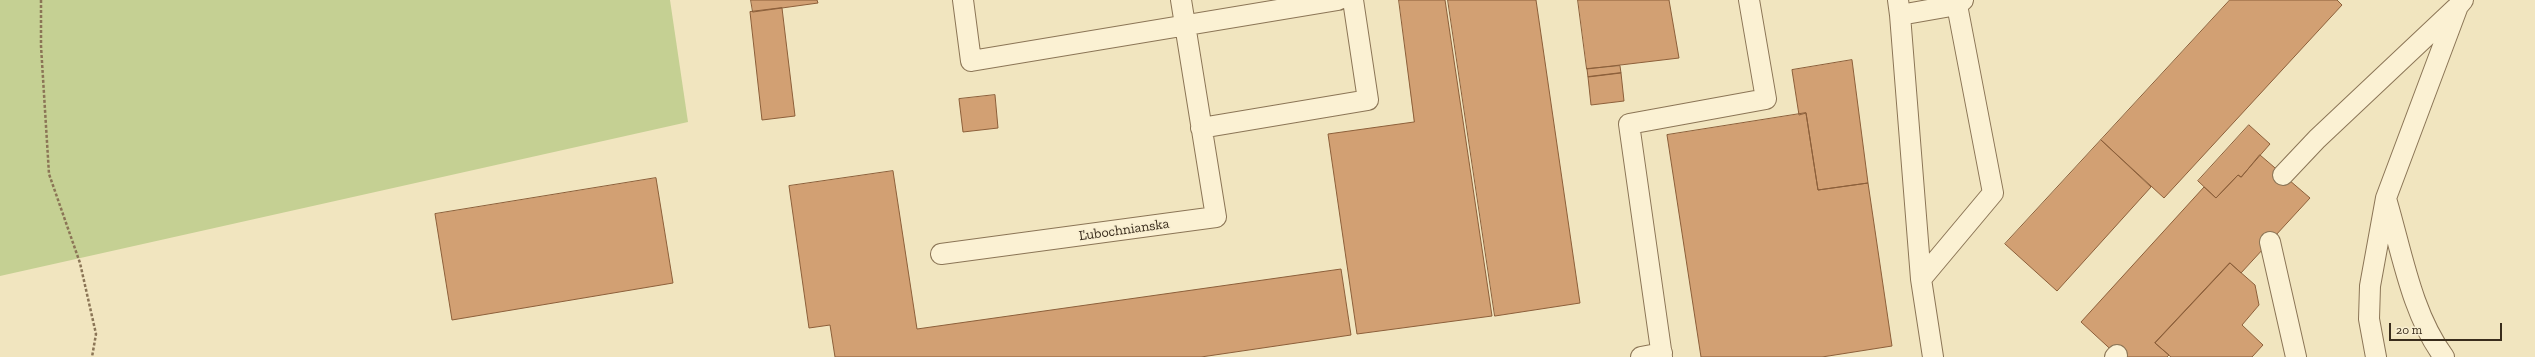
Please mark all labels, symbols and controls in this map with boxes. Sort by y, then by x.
street label: Ľubochnianska [1078,215,1170,245]
scale bar [2391,315,2504,341]
text: 20 m [2396,323,2422,337]

